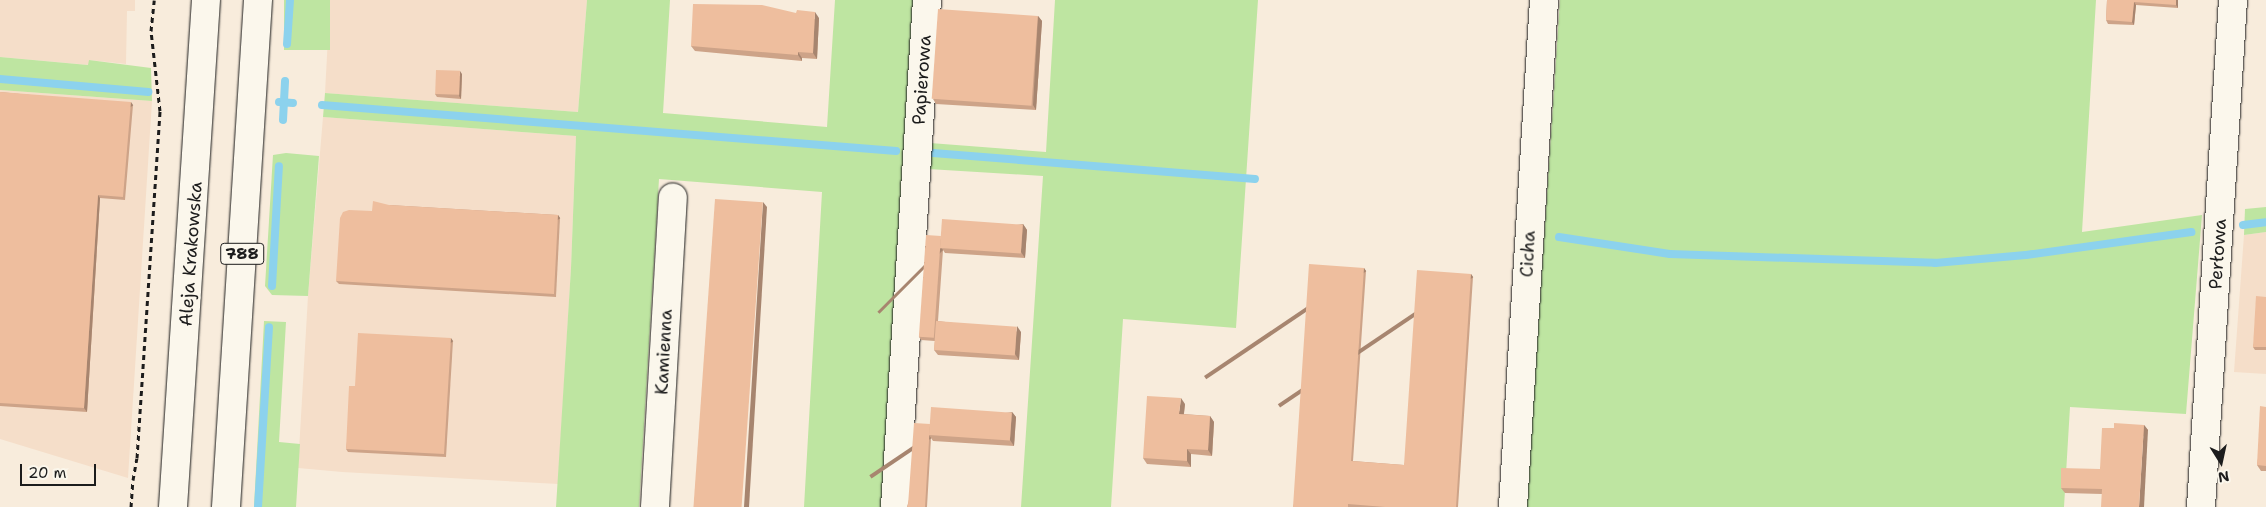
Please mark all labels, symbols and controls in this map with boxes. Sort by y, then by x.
street label: Papierowa [908,34,936,126]
street label: Aleja Krakowska [175,181,207,327]
street label: Perłowa [2205,218,2231,290]
street label: Cicha [1516,230,1540,278]
road number: 788 [220,240,264,268]
street label: Kamienna [651,309,677,395]
north arrow [2196,437,2246,487]
scale bar [22,454,99,486]
text: 20 m [28,463,67,483]
text: N [2217,467,2231,487]

